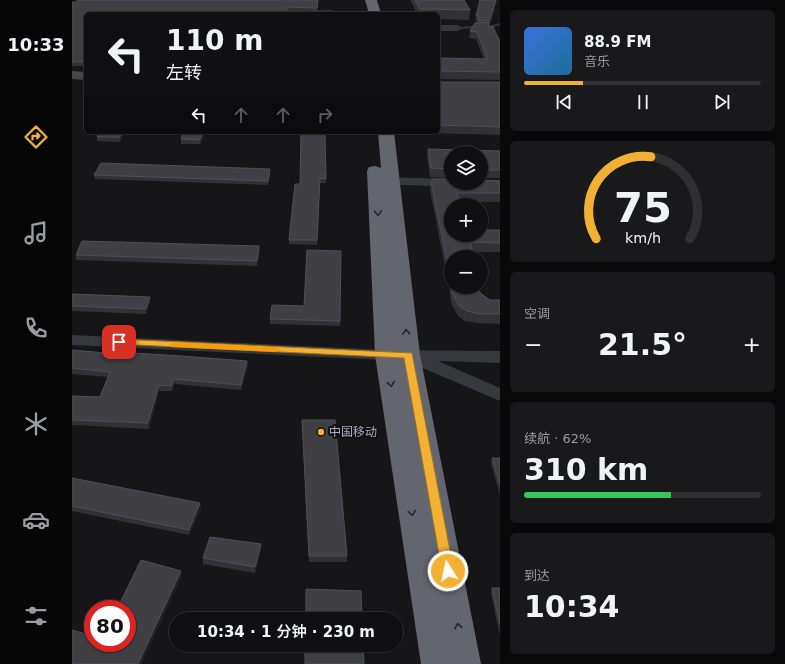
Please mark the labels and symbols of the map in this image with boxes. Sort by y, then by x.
one-way arrow [373,210,382,216]
pin [102,325,136,359]
one-way arrow [402,329,411,335]
one-way arrow [386,381,395,387]
place label: 中国移动 [329,425,377,439]
marker: 中国移动 [316,427,326,437]
one-way arrow [407,509,416,516]
position arrow [427,550,469,592]
speed limit sign: 80 [84,600,136,652]
one-way arrow [454,623,462,629]

